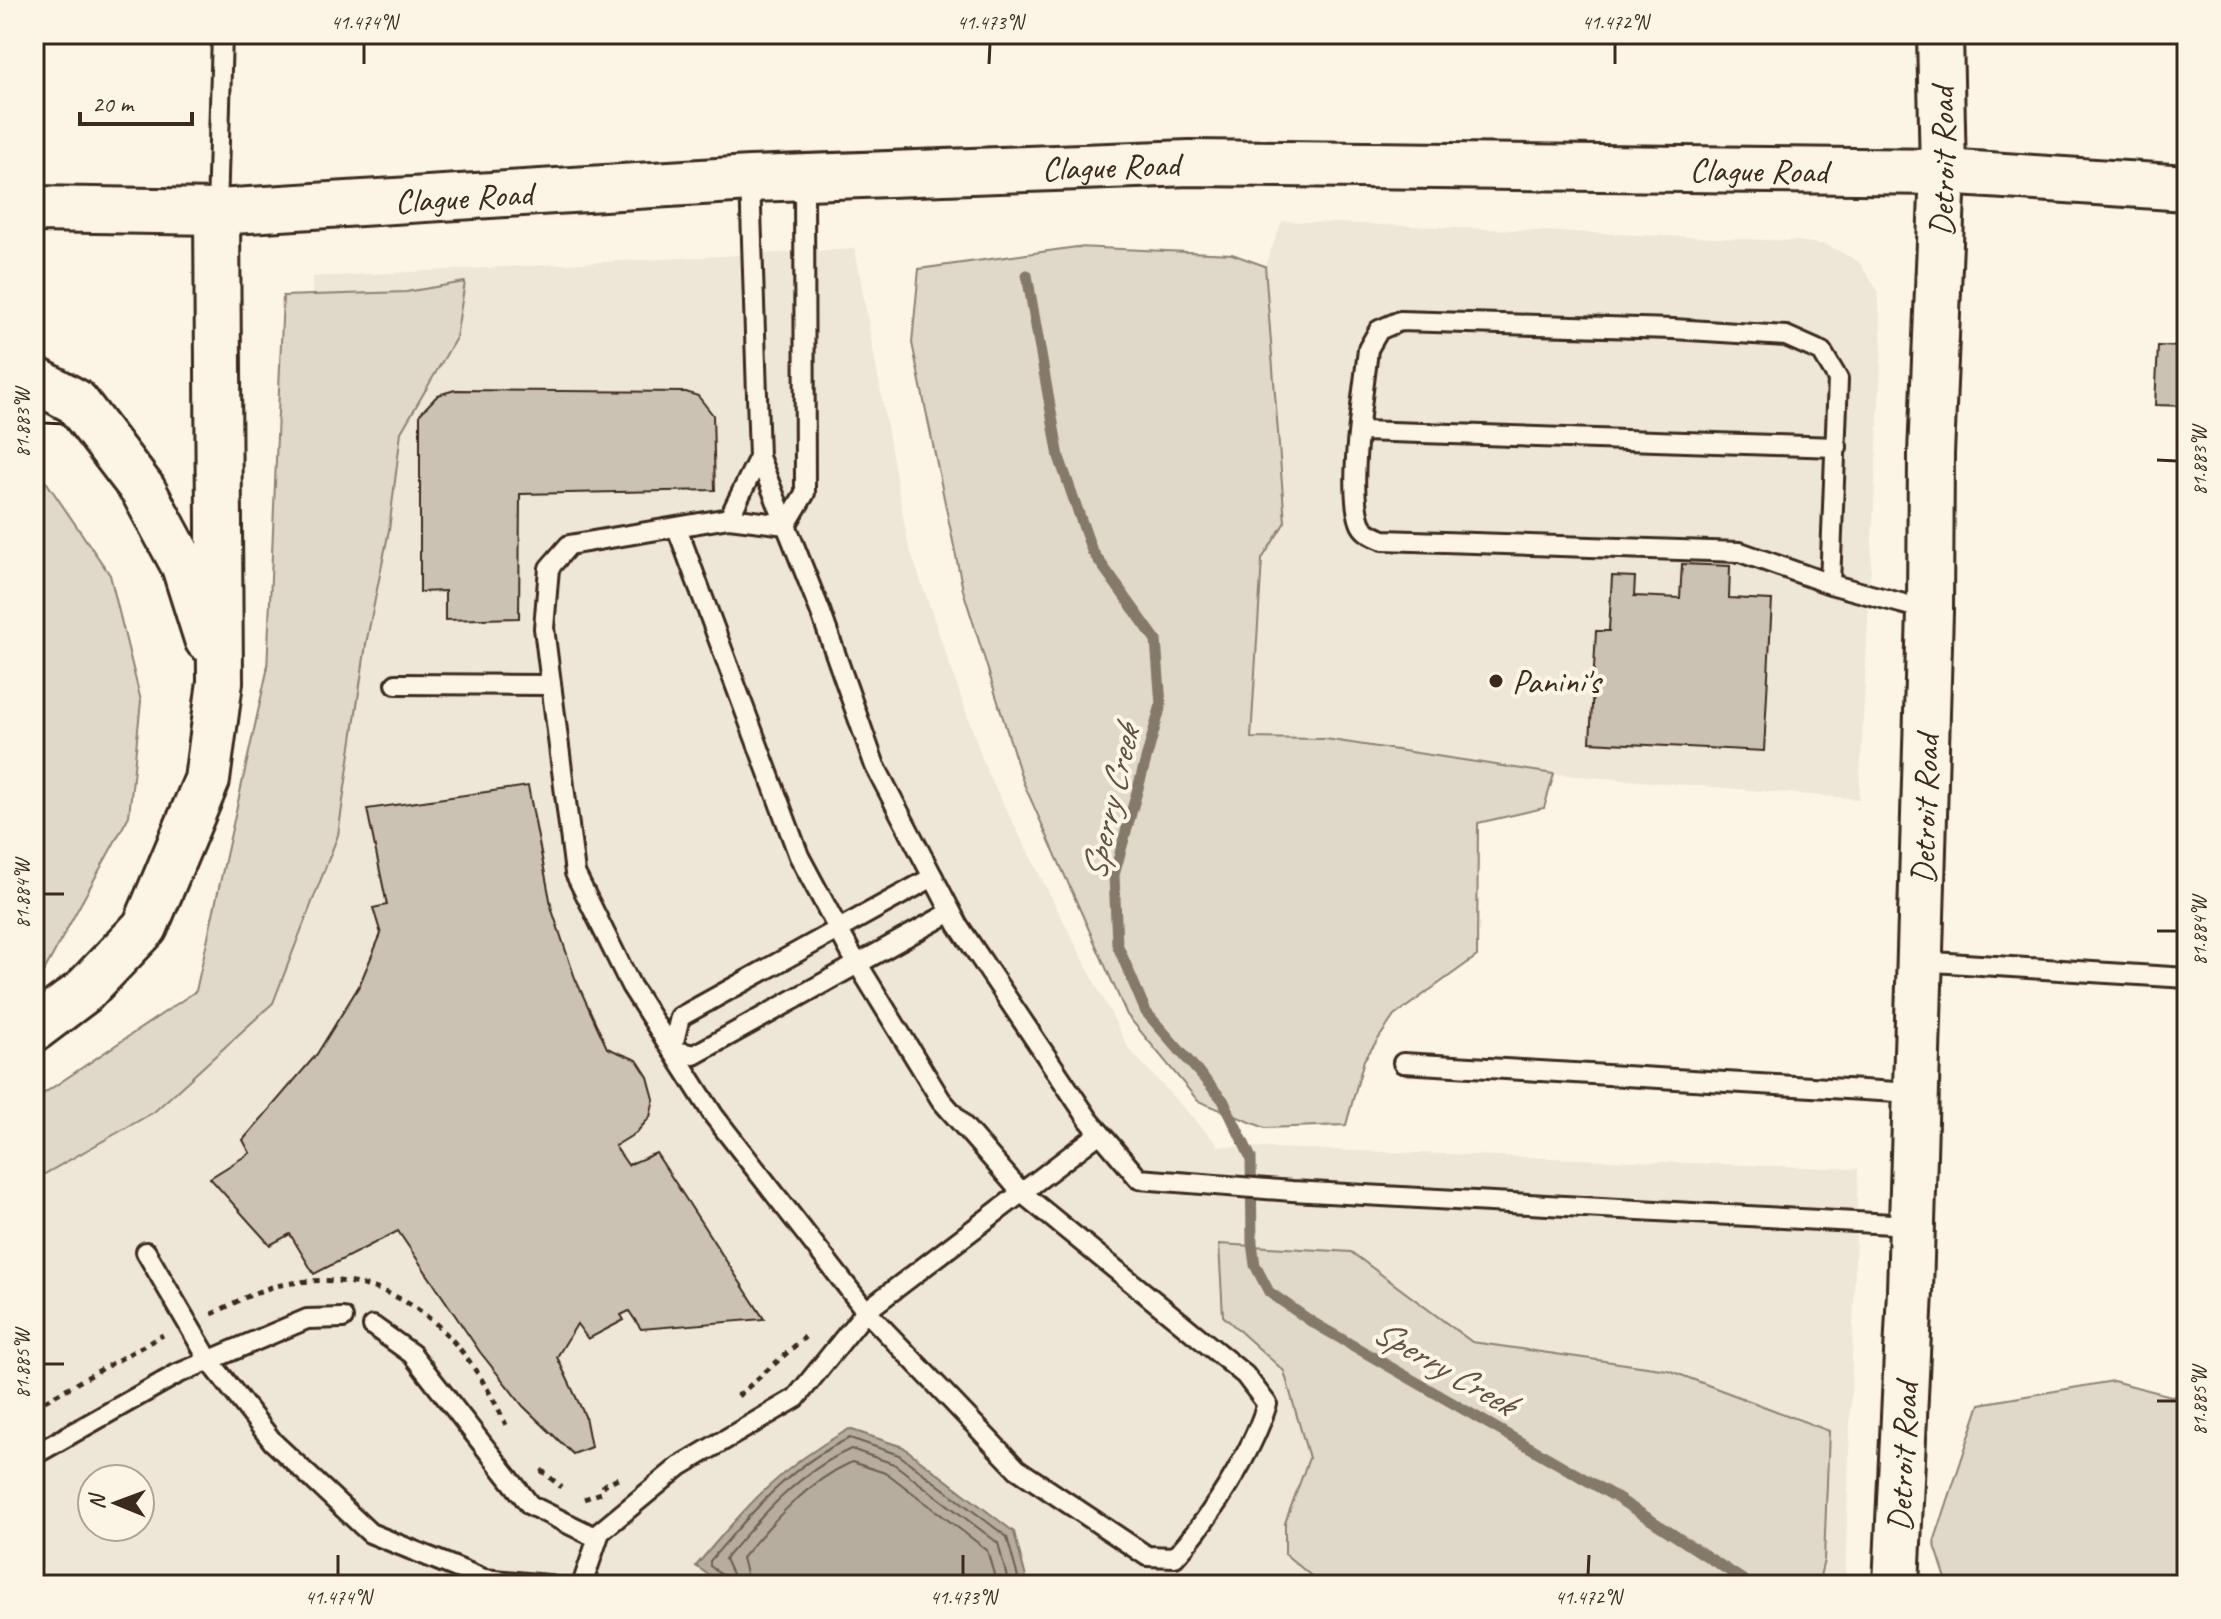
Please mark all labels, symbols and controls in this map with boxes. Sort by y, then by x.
text: 41.474°N [331,10,400,35]
text: 41.473°N [957,10,1026,35]
text: 41.472°N [1582,10,1651,35]
scale bar [80,76,192,126]
street label: Detroit Road [1919,82,1965,237]
text: 20 m [92,89,135,119]
street label: Clague Road [1041,142,1185,190]
street label: Clague Road [1689,148,1832,193]
street label: Clague Road [393,171,538,223]
text: 81.883°W [10,385,35,458]
text: 81.883°W [2187,423,2212,496]
place label: Panini's [1512,660,1604,703]
marker: Panini's [1487,672,1505,690]
water label: Sperry Creek [1070,715,1151,885]
street label: Detroit Road [1901,730,1948,885]
text: 81.884°W [10,856,35,929]
text: 81.884°W [2187,893,2212,966]
water label: Sperry Creek [1365,1308,1530,1429]
text: 81.885°W [10,1326,35,1399]
text: 81.885°W [2187,1363,2212,1436]
street label: Detroit Road [1878,1377,1928,1533]
north arrow [76,1463,156,1543]
text: N [83,1492,111,1510]
text: 41.474°N [305,1585,374,1610]
text: 41.473°N [930,1585,999,1610]
text: 41.472°N [1555,1585,1624,1610]

